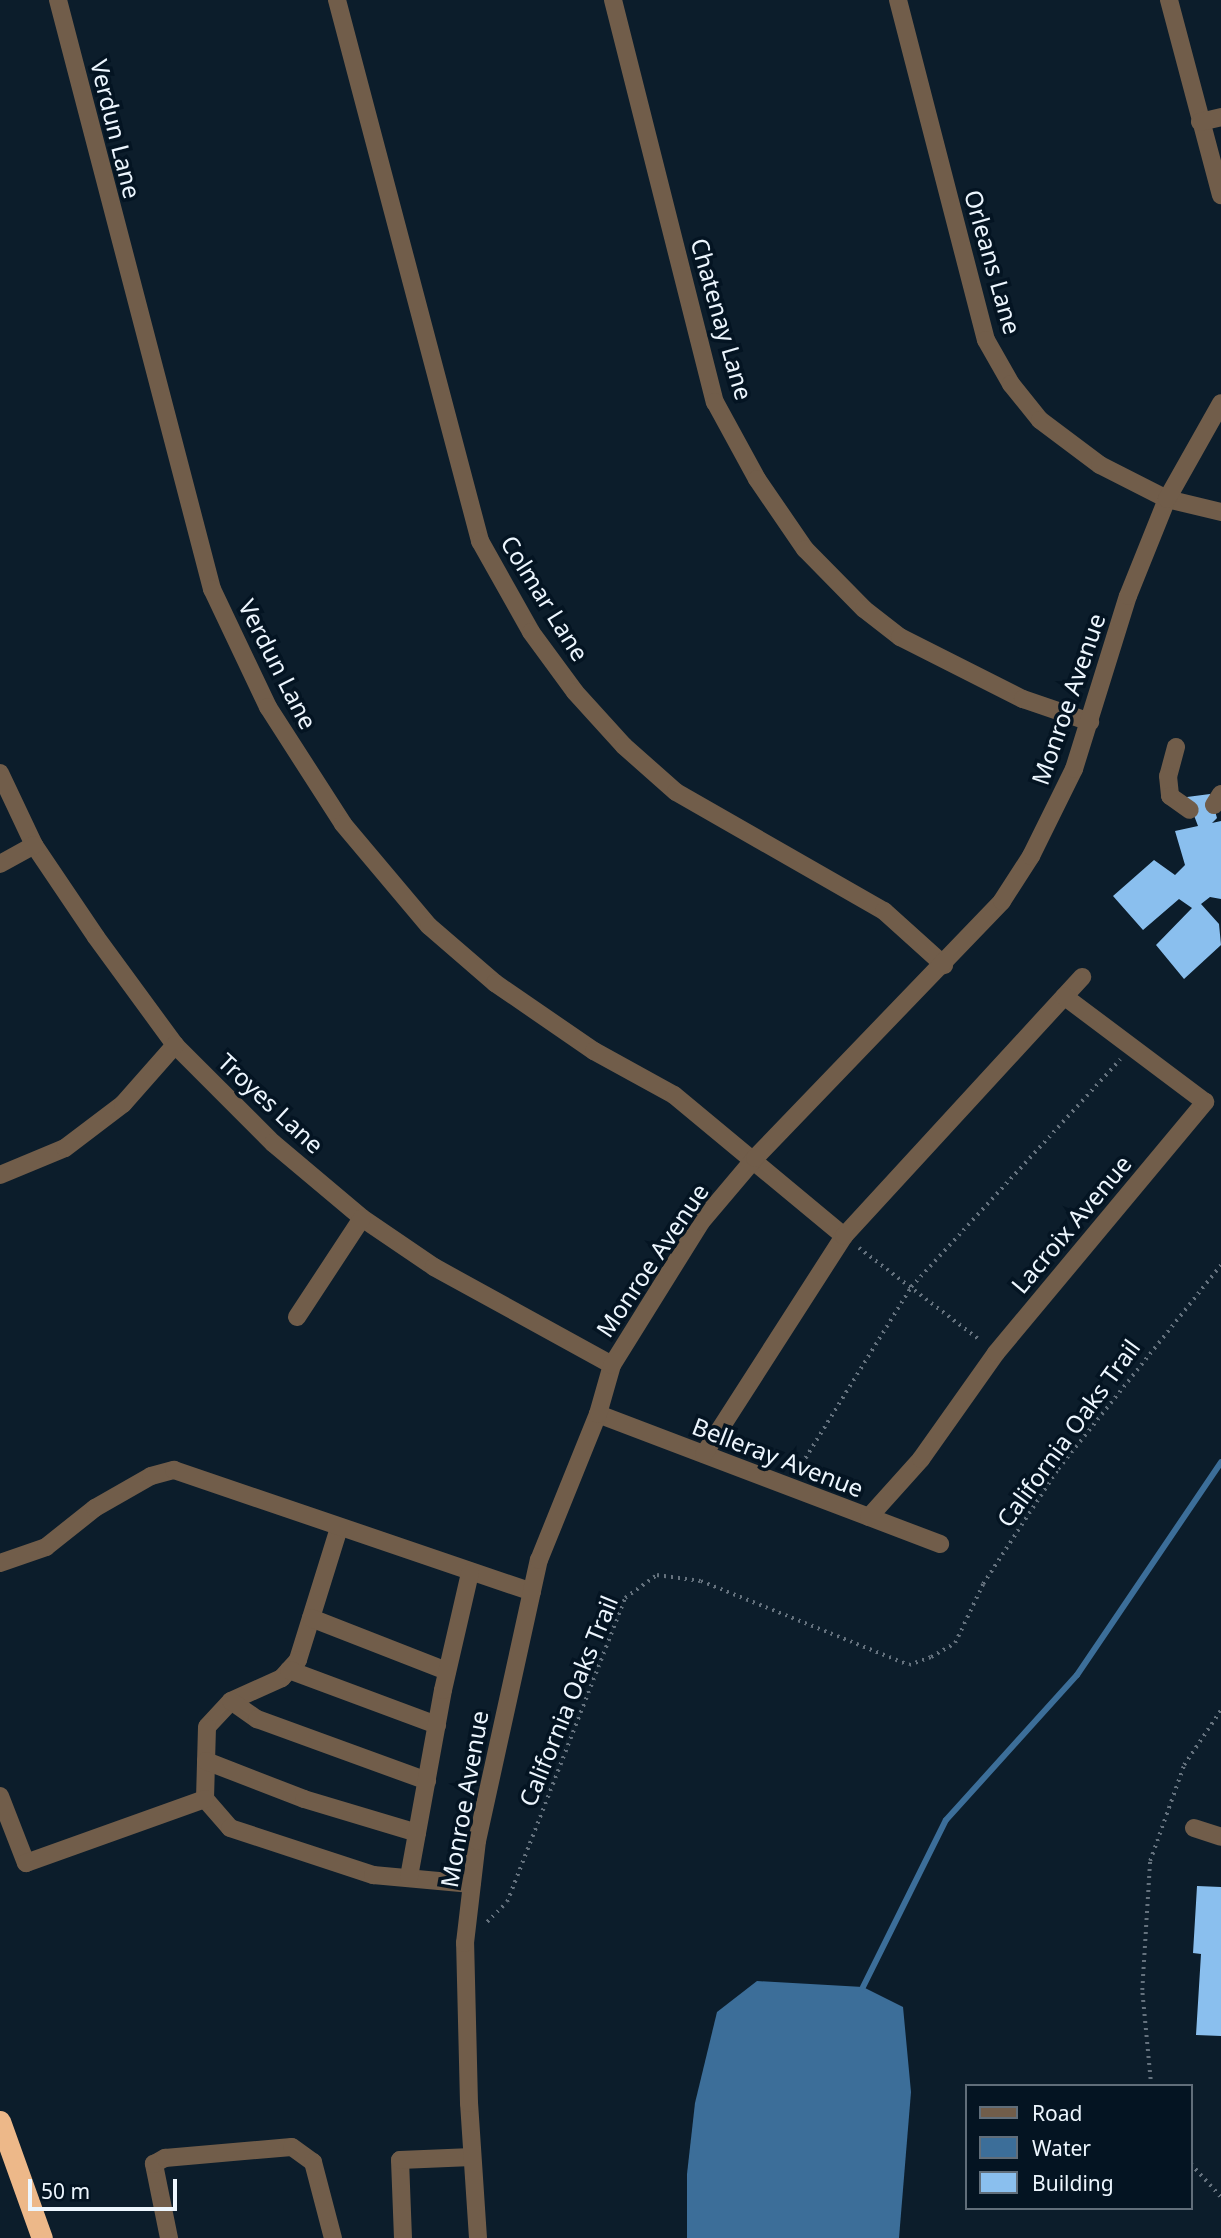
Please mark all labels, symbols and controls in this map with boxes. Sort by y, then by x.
street label: Verdun Lane [85,57,147,201]
street label: Orleans Lane [959,187,1027,337]
street label: Chatenay Lane [685,235,759,403]
street label: Colmar Lane [495,530,595,666]
street label: Verdun Lane [233,594,323,734]
street label: Monroe Avenue [1025,610,1111,788]
street label: Troyes Lane [212,1047,330,1159]
street label: Lacroix Avenue [1005,1149,1137,1299]
street label: Monroe Avenue [590,1178,714,1342]
street label: California Oaks Trail [990,1334,1146,1532]
street label: Belleray Avenue [688,1411,868,1503]
street label: California Oaks Trail [513,1591,623,1811]
street label: Monroe Avenue [434,1708,494,1890]
legend [965,2084,1193,2210]
text: Road [1032,2099,1082,2127]
text: Water [1032,2134,1091,2162]
scale bar [32,2164,180,2208]
text: Building [1032,2169,1114,2197]
text: 50 m [41,2177,90,2205]

